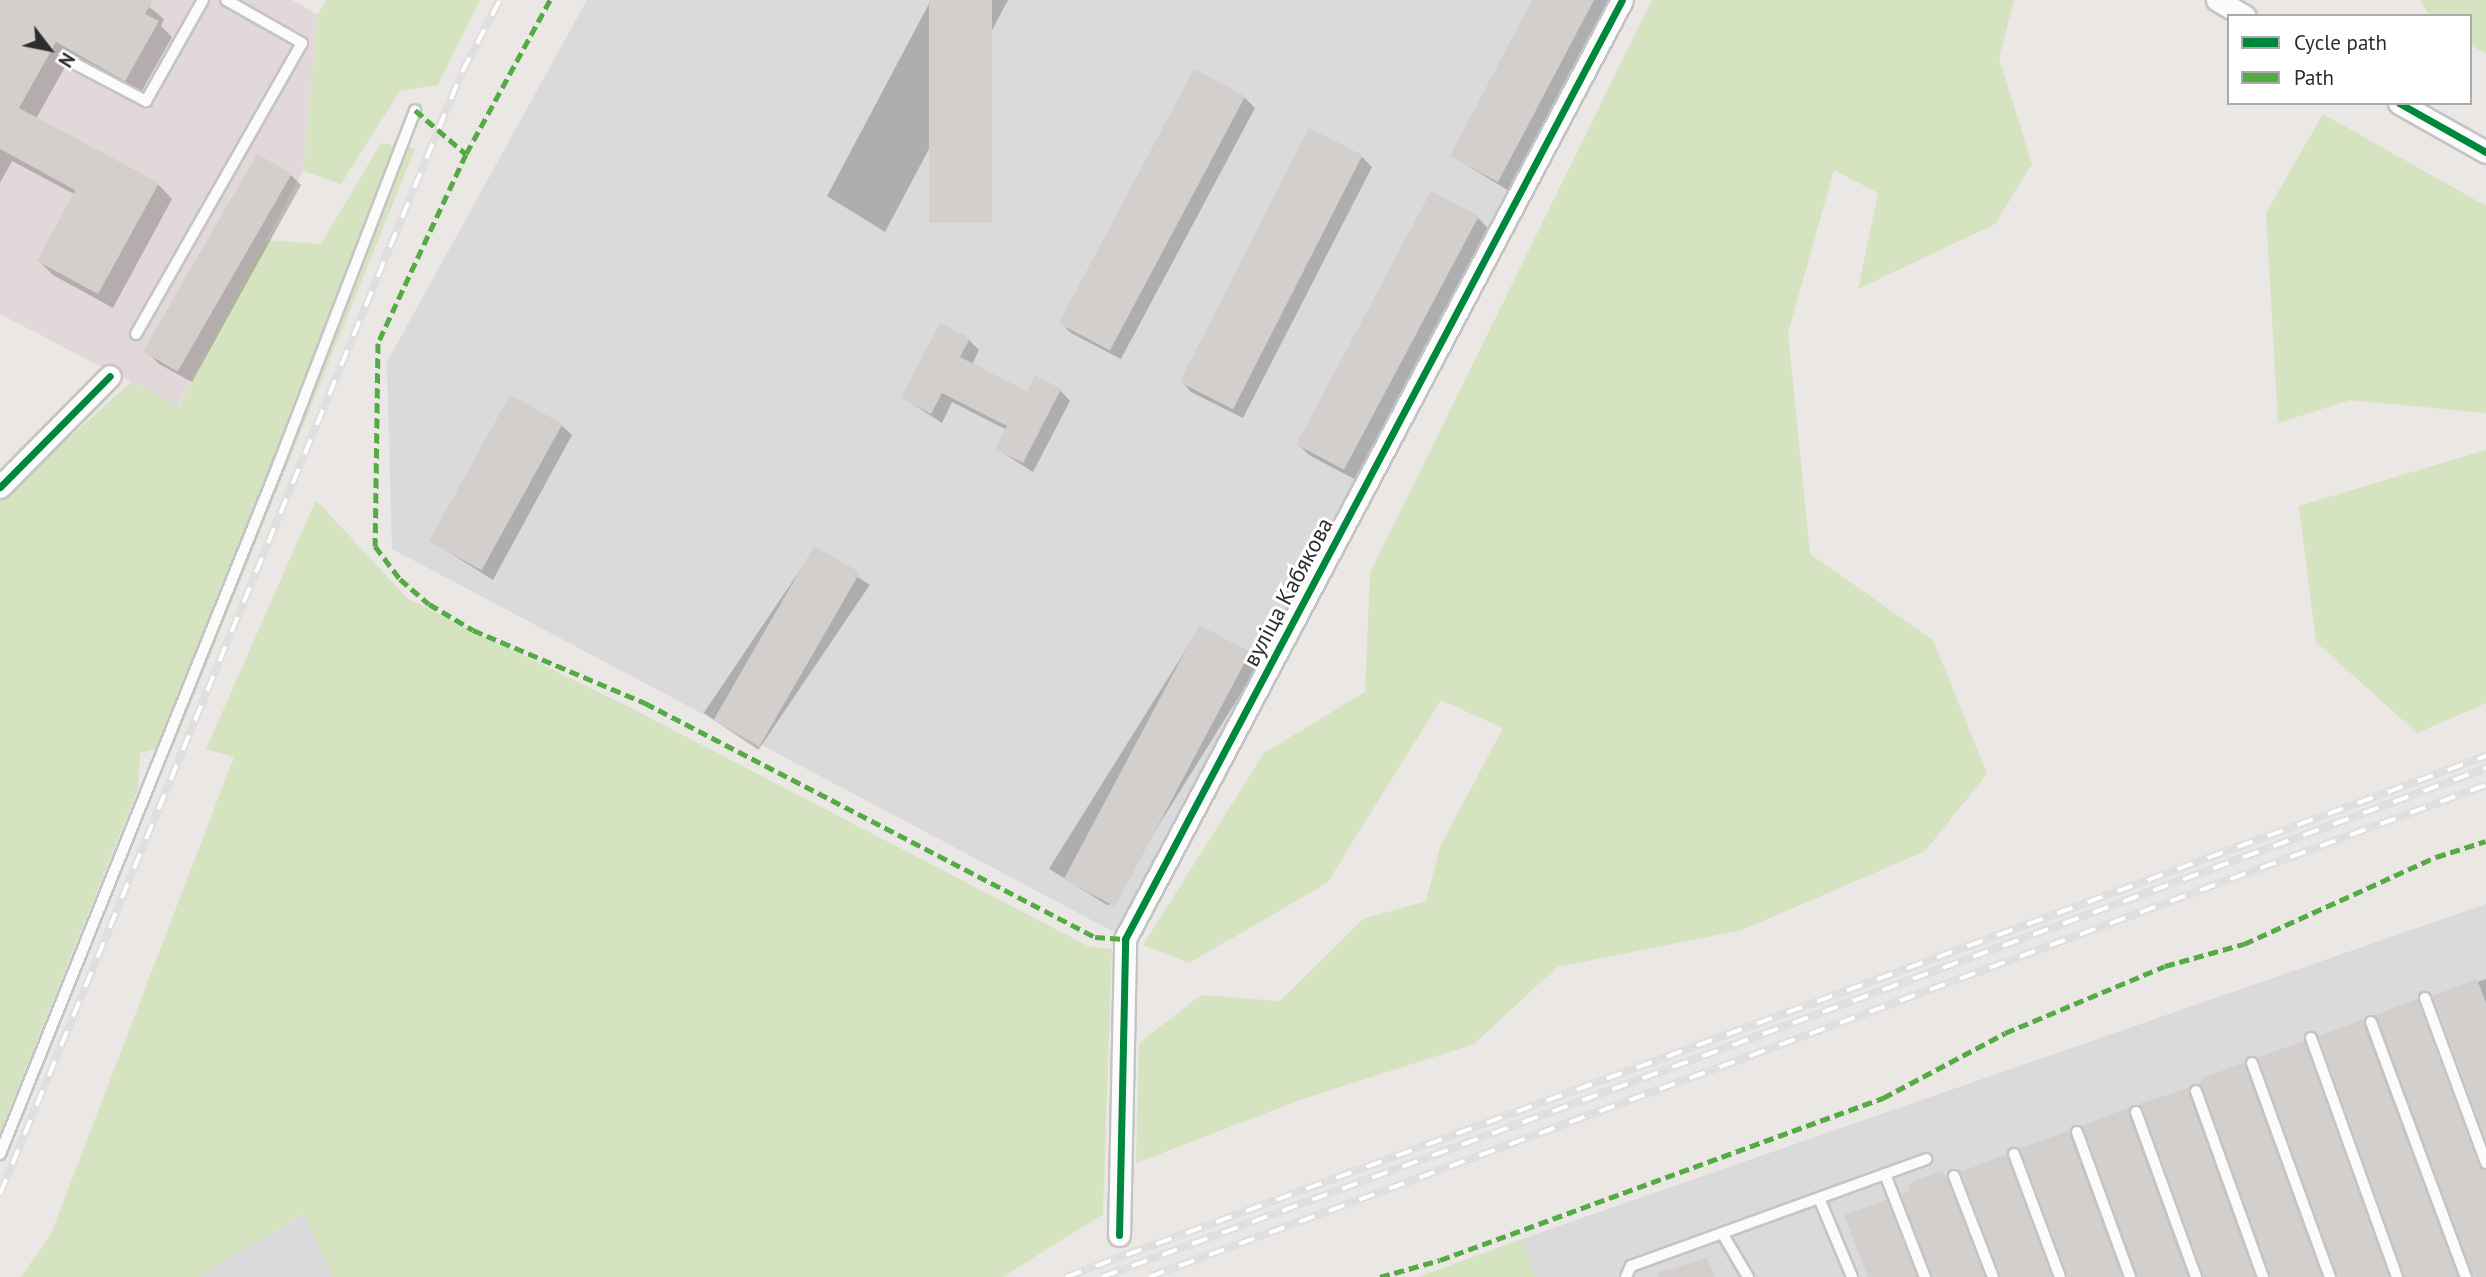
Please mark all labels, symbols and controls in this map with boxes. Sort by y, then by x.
north arrow [14,14,84,84]
legend [2227,14,2472,105]
text: Cycle path [2294,29,2387,56]
text: N [53,48,80,72]
text: Path [2294,64,2334,91]
street label: вуліца Кабякова [1237,513,1339,671]

